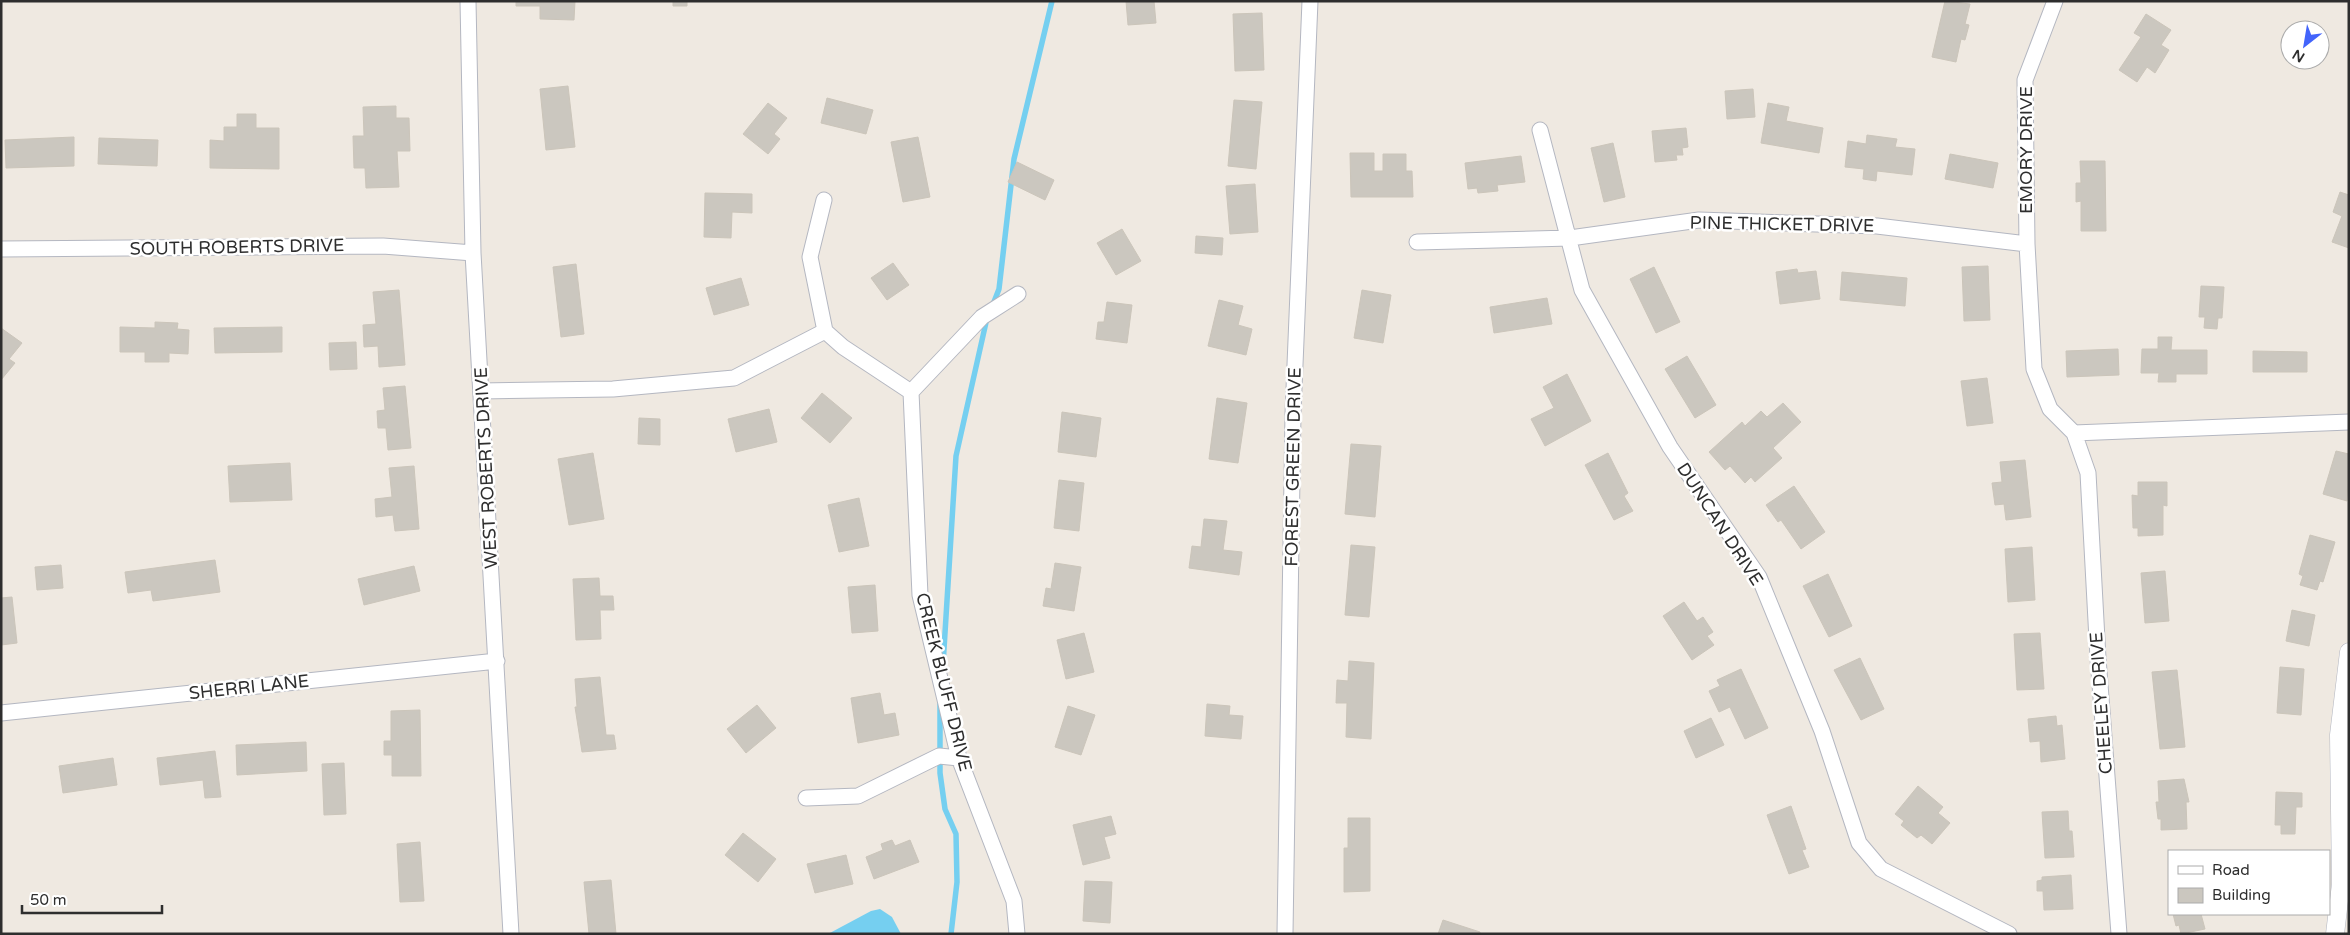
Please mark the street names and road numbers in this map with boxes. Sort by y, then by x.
street label: EMORY DRIVE [2015,86,2037,214]
street label: PINE THICKET DRIVE [1689,211,1875,237]
street label: SOUTH ROBERTS DRIVE [129,234,345,260]
street label: WEST ROBERTS DRIVE [470,367,502,569]
street label: FOREST GREEN DRIVE [1280,367,1306,567]
street label: DUNCAN DRIVE [1672,458,1768,590]
street label: CREEK BLUFF DRIVE [911,590,977,774]
street label: CHEELEY DRIVE [2085,631,2117,775]
street label: SHERRI LANE [188,670,310,704]

